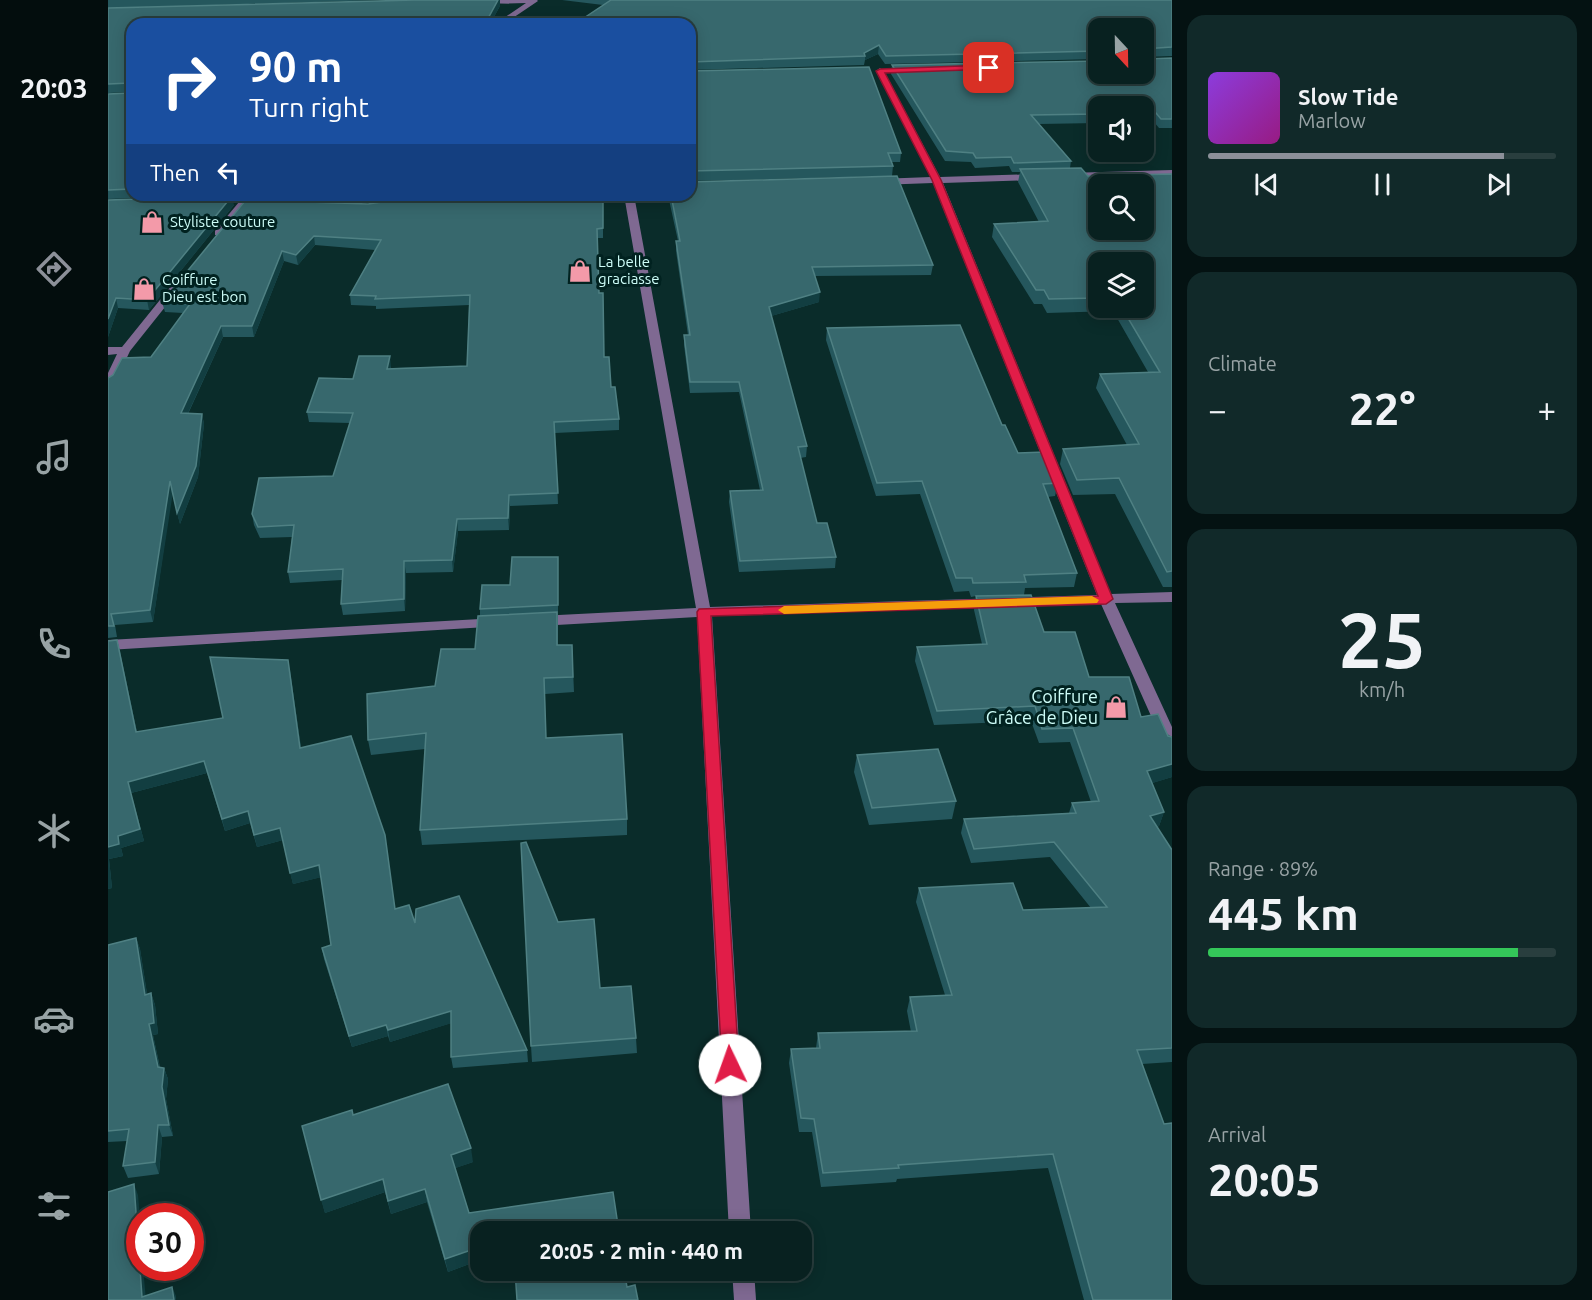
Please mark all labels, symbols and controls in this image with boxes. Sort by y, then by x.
north arrow [1088,18,1154,84]
map controls [1088,18,1154,318]
icon: right [150,42,228,120]
pin [963,42,1014,93]
text: 90 m [249,43,343,90]
icon: arrive [972,51,1005,84]
text: 20:03 [20,73,88,103]
text: Slow Tide [1298,84,1398,109]
text: Turn right [249,92,369,122]
button: sound [1088,96,1154,162]
text: Marlow [1298,109,1366,132]
icon: left [212,156,245,189]
text: Then [150,160,200,185]
icon: previous [1250,168,1283,201]
icon: pause [1366,168,1399,201]
icon: next [1482,168,1515,201]
button: search [1088,174,1154,240]
shop icon: Styliste couture [139,209,165,235]
place label: Styliste couture [170,213,275,230]
icon: directions [33,248,75,290]
button: layers [1088,252,1154,318]
place label: La belle graciasse [598,253,660,287]
shop icon: La belle graciasse [567,258,593,284]
place label: Coiffure Dieu est bon [162,271,247,305]
shop icon: Coiffure Dieu est bon [131,276,157,302]
text: Climate [1208,352,1277,375]
text: 22° [1349,383,1415,434]
text: − [1208,391,1227,428]
text: + [1537,391,1556,428]
icon: music [33,436,75,478]
text: 25 [1338,595,1426,683]
icon: phone [33,623,75,665]
text: km/h [1359,678,1405,701]
place label: Coiffure Grâce de Dieu [986,686,1098,727]
shop icon: Coiffure Grâce de Dieu [1103,694,1129,720]
icon: climate [33,810,75,852]
text: Range · 89% [1208,857,1318,880]
text: 445 km [1208,888,1359,939]
icon: car [33,998,75,1040]
position arrow [698,1033,762,1097]
text: Arrival [1208,1123,1266,1146]
text: 20:05 [1208,1154,1321,1205]
icon: filters [33,1185,75,1227]
speed limit sign: 30 [126,1203,204,1281]
text: 20:05 · 2 min · 440 m [539,1238,743,1263]

